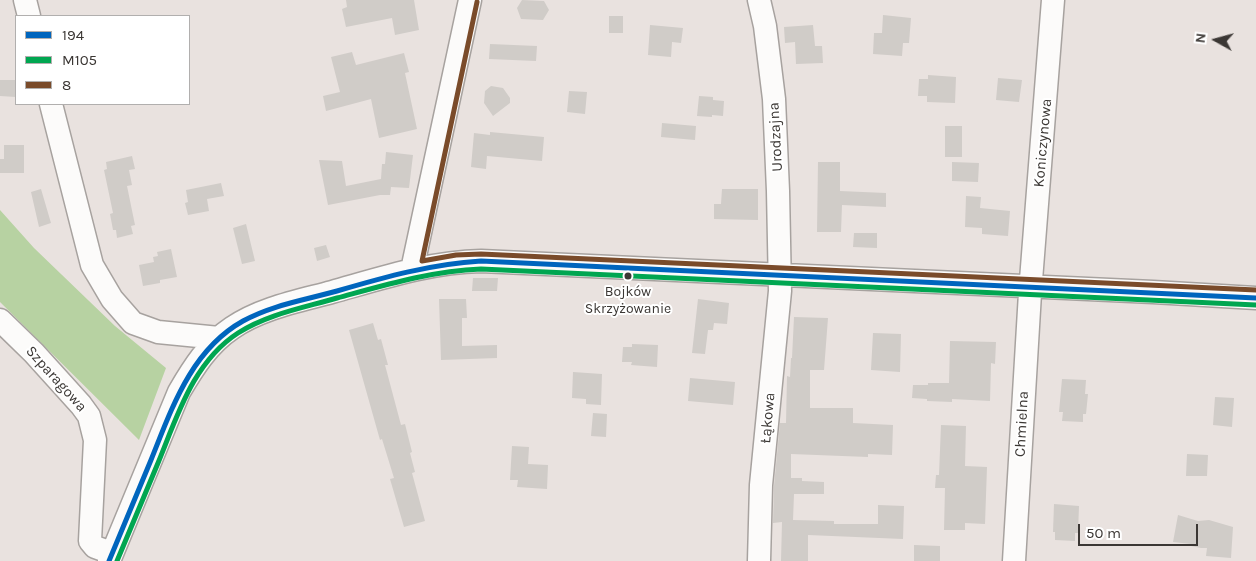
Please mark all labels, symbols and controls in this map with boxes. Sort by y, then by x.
legend [15,15,190,105]
north arrow [1191,15,1241,65]
text: 194 [62,26,84,44]
text: N [1192,32,1210,44]
text: M105 [62,51,97,69]
text: 8 [62,76,71,94]
street label: Koniczynowa [1030,98,1056,188]
street label: Urodzajna [765,102,787,172]
marker: Bojków Skrzyżowanie [623,271,633,281]
place label: Bojków Skrzyżowanie [585,284,671,316]
street label: Szparagowa [22,342,90,416]
street label: Chmielna [1011,391,1033,457]
street label: Łąkowa [757,392,779,444]
scale bar [1081,514,1201,546]
text: 50 m [1086,524,1121,542]

